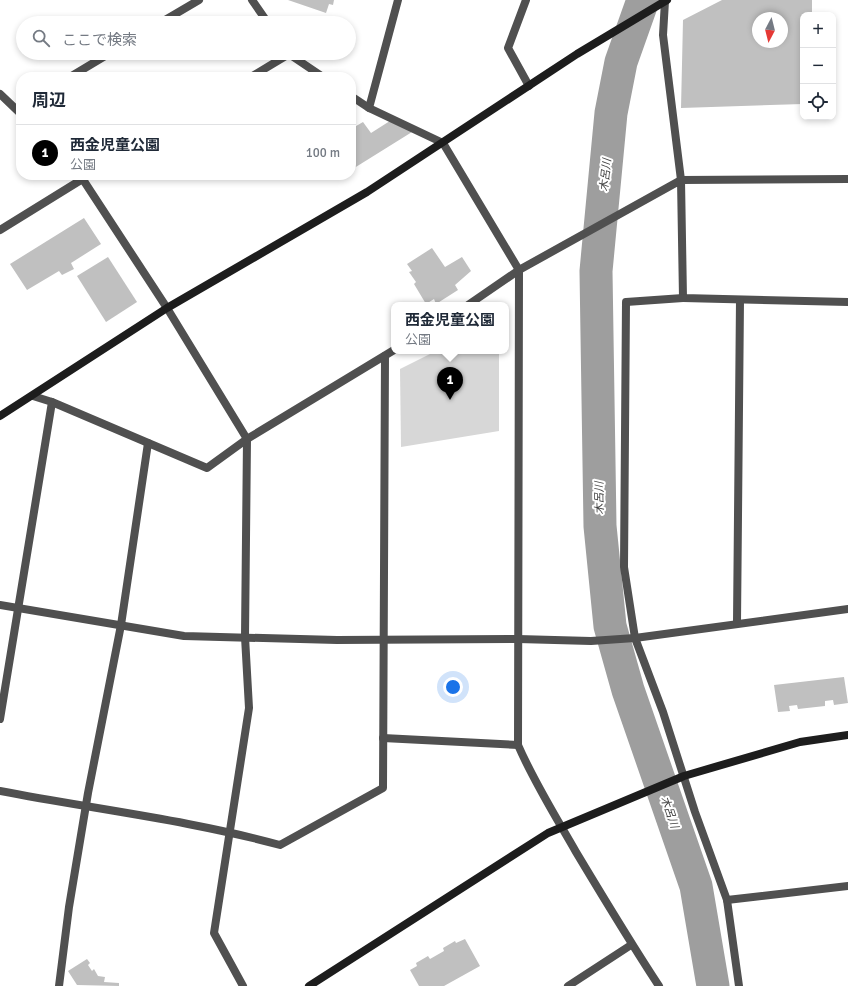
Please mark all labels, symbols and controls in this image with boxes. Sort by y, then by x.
north arrow [752,12,788,48]
map controls [800,12,836,120]
button: + [800,12,836,48]
search box [16,16,356,60]
icon: search [30,27,52,49]
text: ここで検索 [62,31,137,49]
button: − [800,48,836,84]
button: locate [800,84,836,120]
text: 周辺 [32,90,66,111]
text: 西金児童公園 [70,136,160,154]
text: 1 [41,145,49,161]
text: 100 m [306,145,340,161]
text: 公園 [70,157,96,173]
water label: 木呂川 [597,157,614,192]
popup [391,302,509,354]
text: 西金児童公園 [405,311,495,329]
text: 公園 [405,332,431,348]
pin: 1 [437,367,463,400]
water label: 木呂川 [593,480,606,515]
your location [443,677,463,697]
water label: 木呂川 [658,794,681,831]

